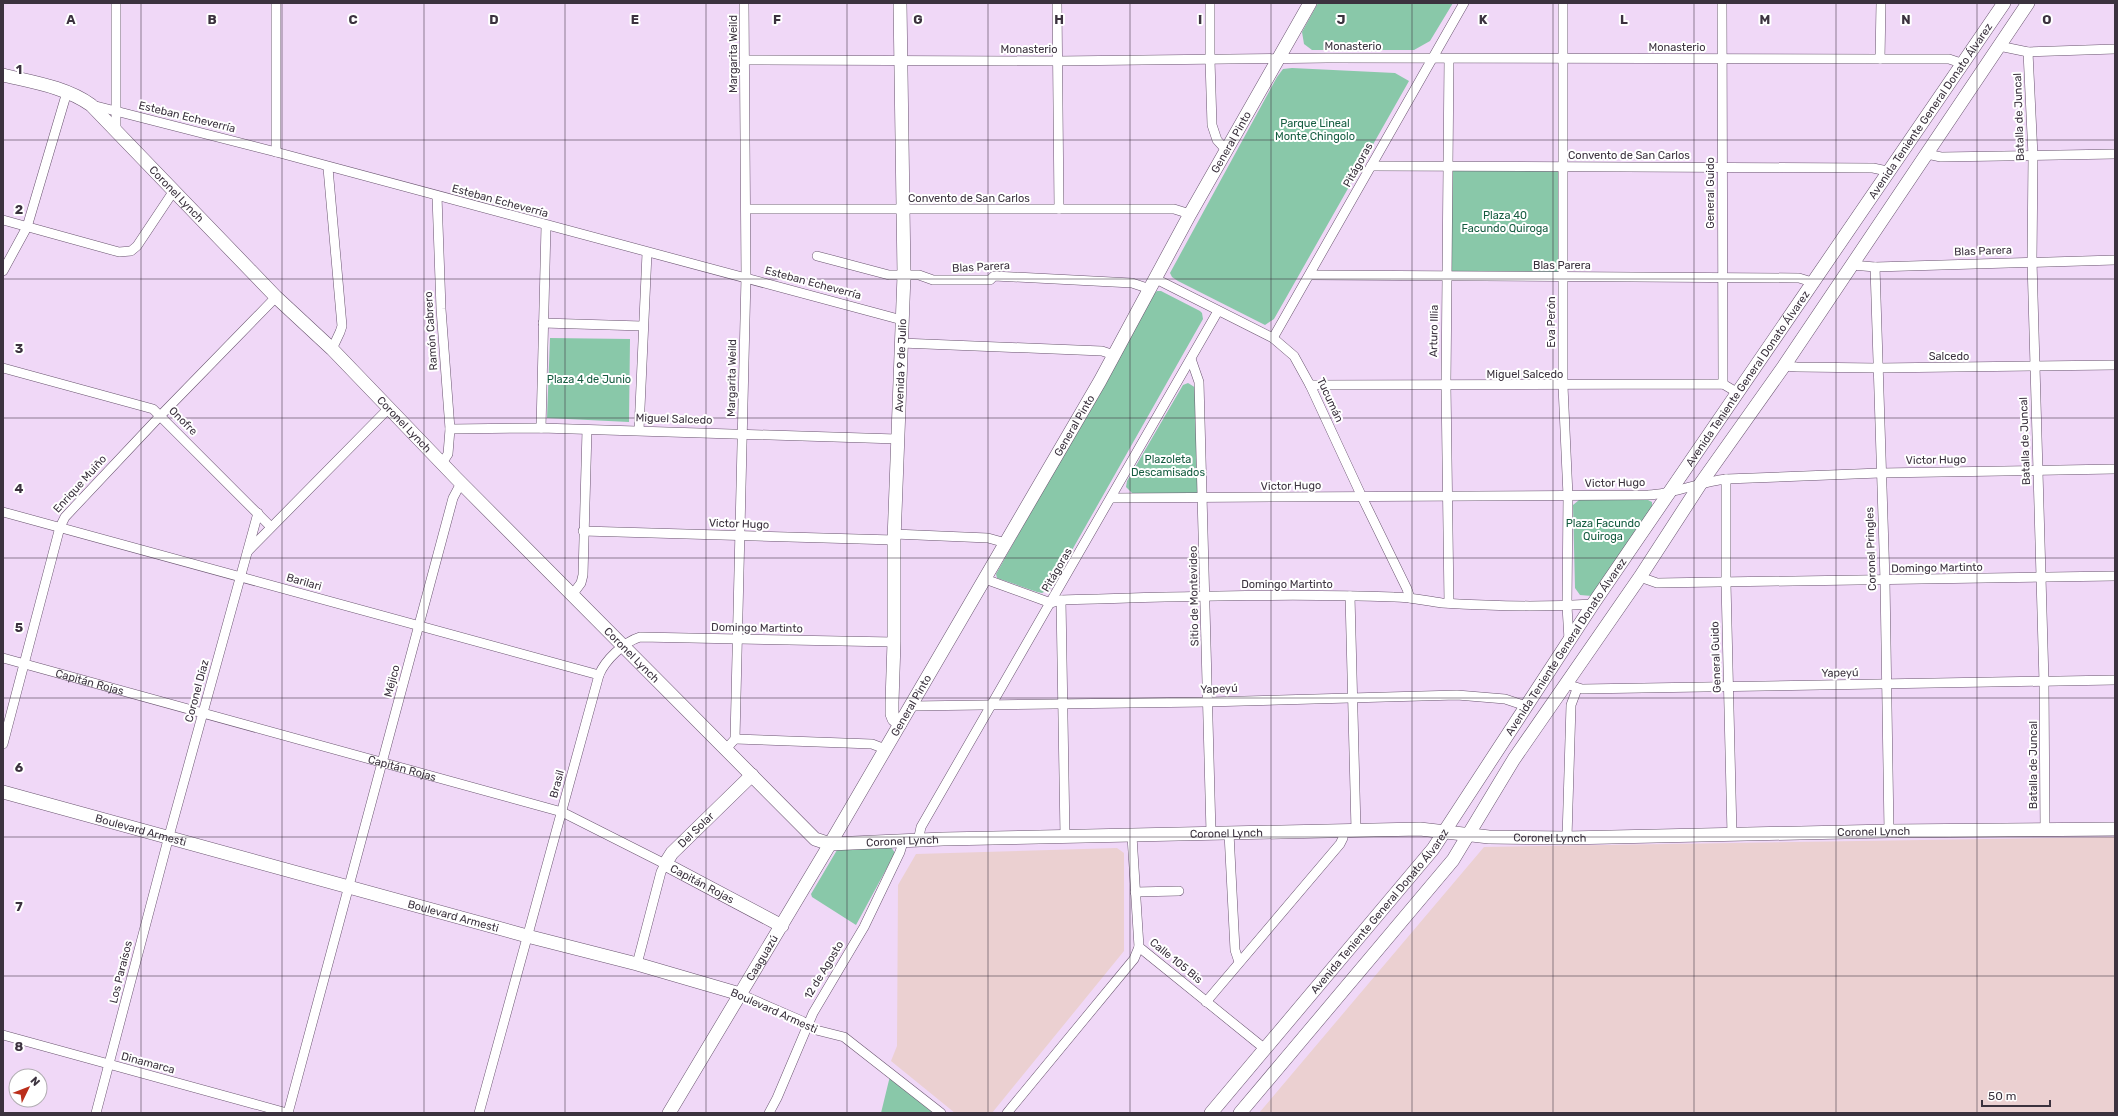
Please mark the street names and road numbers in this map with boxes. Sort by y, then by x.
street label: Margarita Weild [727,15,740,93]
street label: Avenida Teniente General Donato Álvarez [1866,20,1995,201]
street label: Monasterio [1324,40,1382,53]
street label: Monasterio [1648,41,1706,54]
street label: Monasterio [1000,43,1058,56]
street label: Batalla de Juncal [2011,73,2027,161]
street label: Esteban Echeverría [137,99,237,135]
street label: General Pinto [1208,109,1254,175]
street label: Pitágoras [1340,140,1376,189]
street label: Convento de San Carlos [1568,149,1690,162]
street label: General Guido [1704,157,1717,229]
street label: Coronel Lynch [147,163,207,225]
street label: Esteban Echeverría [450,182,550,220]
street label: Convento de San Carlos [908,192,1030,205]
street label: Blas Parera [1954,243,2012,259]
street label: Blas Parera [952,259,1010,275]
street label: Blas Parera [1533,259,1591,272]
street label: Esteban Echeverría [763,264,863,302]
street label: Avenida Teniente General Donato Álvarez [1683,288,1812,469]
street label: Ramón Cabrero [422,291,440,371]
street label: Eva Perón [1545,296,1558,348]
street label: Arturo Illia [1427,305,1441,357]
street label: Avenida 9 de Julio [892,318,909,412]
street label: Margarita Weild [725,339,739,417]
street label: Salcedo [1929,350,1969,363]
street label: Miguel Salcedo [1487,368,1563,381]
street label: Tucumán [1314,376,1346,424]
street label: General Pinto [1051,392,1097,459]
street label: Coronel Lynch [374,393,434,455]
street label: Batalla de Juncal [2017,397,2033,485]
street label: Onofre [166,404,200,438]
street label: Miguel Salcedo [635,411,713,427]
street label: Enrique Muiño [51,452,109,516]
street label: Victor Hugo [1906,453,1966,467]
street label: Victor Hugo [1585,476,1645,490]
street label: Victor Hugo [1261,479,1321,493]
street label: Coronel Pringles [1863,507,1879,591]
street label: Victor Hugo [709,516,769,532]
street label: Pitágoras [1039,545,1075,594]
street label: Sitio de Montevideo [1187,546,1201,646]
street label: Avenida Teniente General Donato Álvarez [1503,555,1629,738]
street label: Domingo Martinto [1891,561,1983,575]
street label: Barilari [285,571,323,593]
street label: Domingo Martinto [1241,578,1333,591]
street label: Domingo Martinto [711,621,803,635]
street label: General Guido [1708,621,1724,693]
street label: Coronel Lynch [602,624,662,685]
street label: Coronel Díaz [182,658,212,724]
street label: Méjico [381,664,403,698]
street label: Capitán Rojas [54,666,126,698]
street label: Yapeyú [1821,666,1859,680]
street label: General Pinto [888,672,934,738]
street label: Yapeyú [1200,682,1238,696]
street label: Batalla de Juncal [2027,721,2040,809]
street label: Capitán Rojas [366,752,438,784]
street label: Brasil [547,769,567,799]
street label: Del Solar [675,809,717,850]
street label: Boulevard Armesti [94,811,188,849]
street label: Coronel Lynch [1837,824,1910,839]
street label: Coronel Lynch [1190,826,1263,840]
street label: Avenida Teniente General Donato Álvarez [1308,826,1451,996]
street label: Coronel Lynch [1513,831,1586,845]
street label: Coronel Lynch [866,833,939,849]
street label: Capitán Rojas [668,862,737,906]
street label: Boulevard Armesti [406,897,500,934]
street label: Caaguazú [743,932,781,983]
street label: Calle 105 Bis [1147,936,1205,986]
street label: Los Paraísos [107,939,135,1005]
street label: 12 de Agosto [802,939,846,1001]
street label: Boulevard Armesti [728,986,820,1036]
street label: Dinamarca [120,1050,176,1076]

